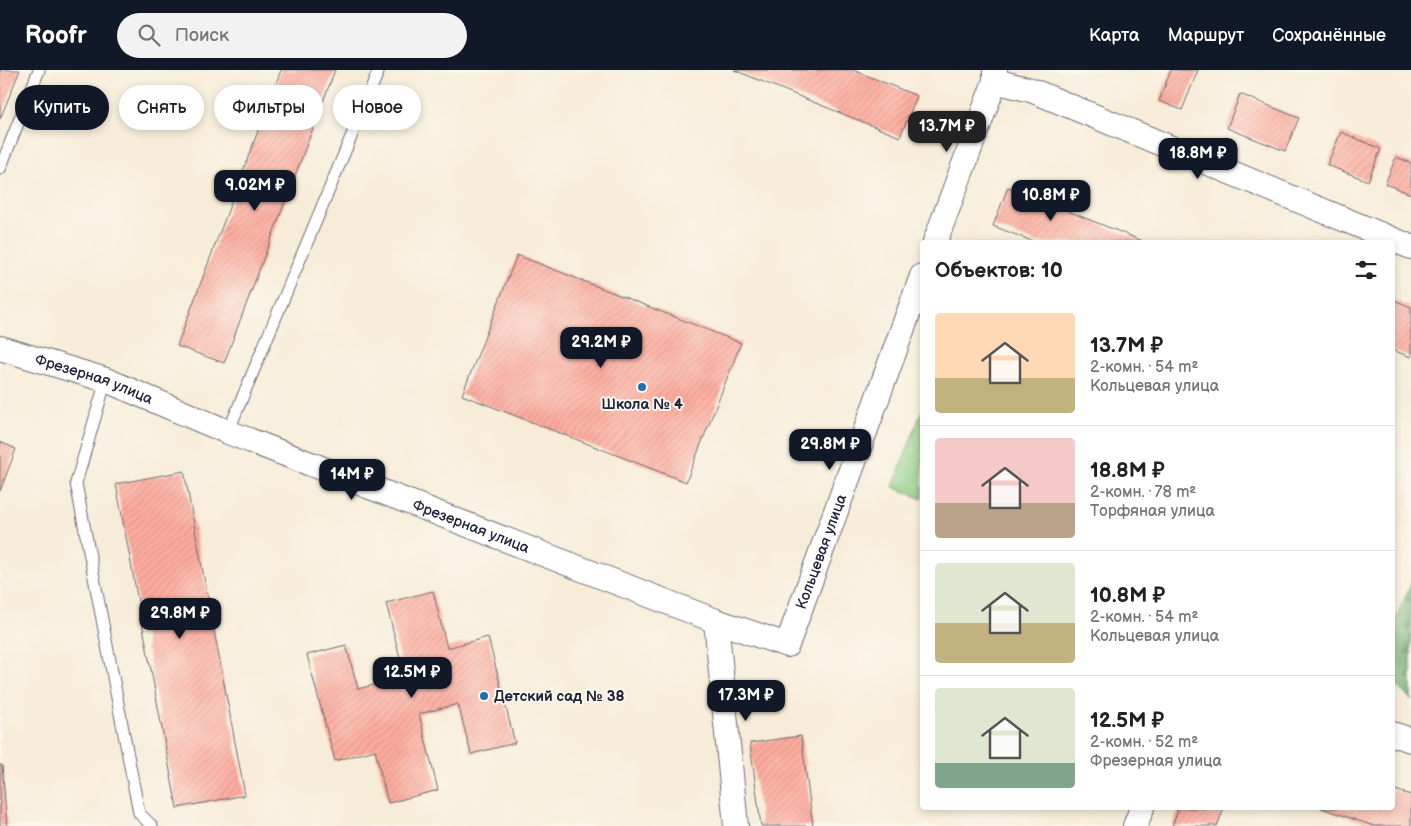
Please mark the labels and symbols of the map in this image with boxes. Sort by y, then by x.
pin: 13.7M ₽ [901,111,993,153]
pin: 18.8M ₽ [1152,138,1244,180]
pin: 9.02M ₽ [209,170,301,212]
pin: 10.8M ₽ [1005,180,1097,222]
pin: 29.2M ₽ [555,326,647,369]
street label: Фрезерная улица [33,350,156,409]
marker: Школа № 4 [636,381,648,393]
place label: Школа № 4 [601,395,683,414]
pin: 29.8M ₽ [784,428,876,471]
pin: 14M ₽ [317,458,387,501]
street label: Кольцевая улица [792,492,851,612]
street label: Фрезерная улица [410,495,532,558]
pin: 29.8M ₽ [134,598,226,640]
pin: 12.5M ₽ [366,656,458,699]
pin: 17.3M ₽ [700,680,792,722]
place label: Детский сад № 38 [494,687,624,706]
marker: Детский сад № 38 [478,690,490,702]

